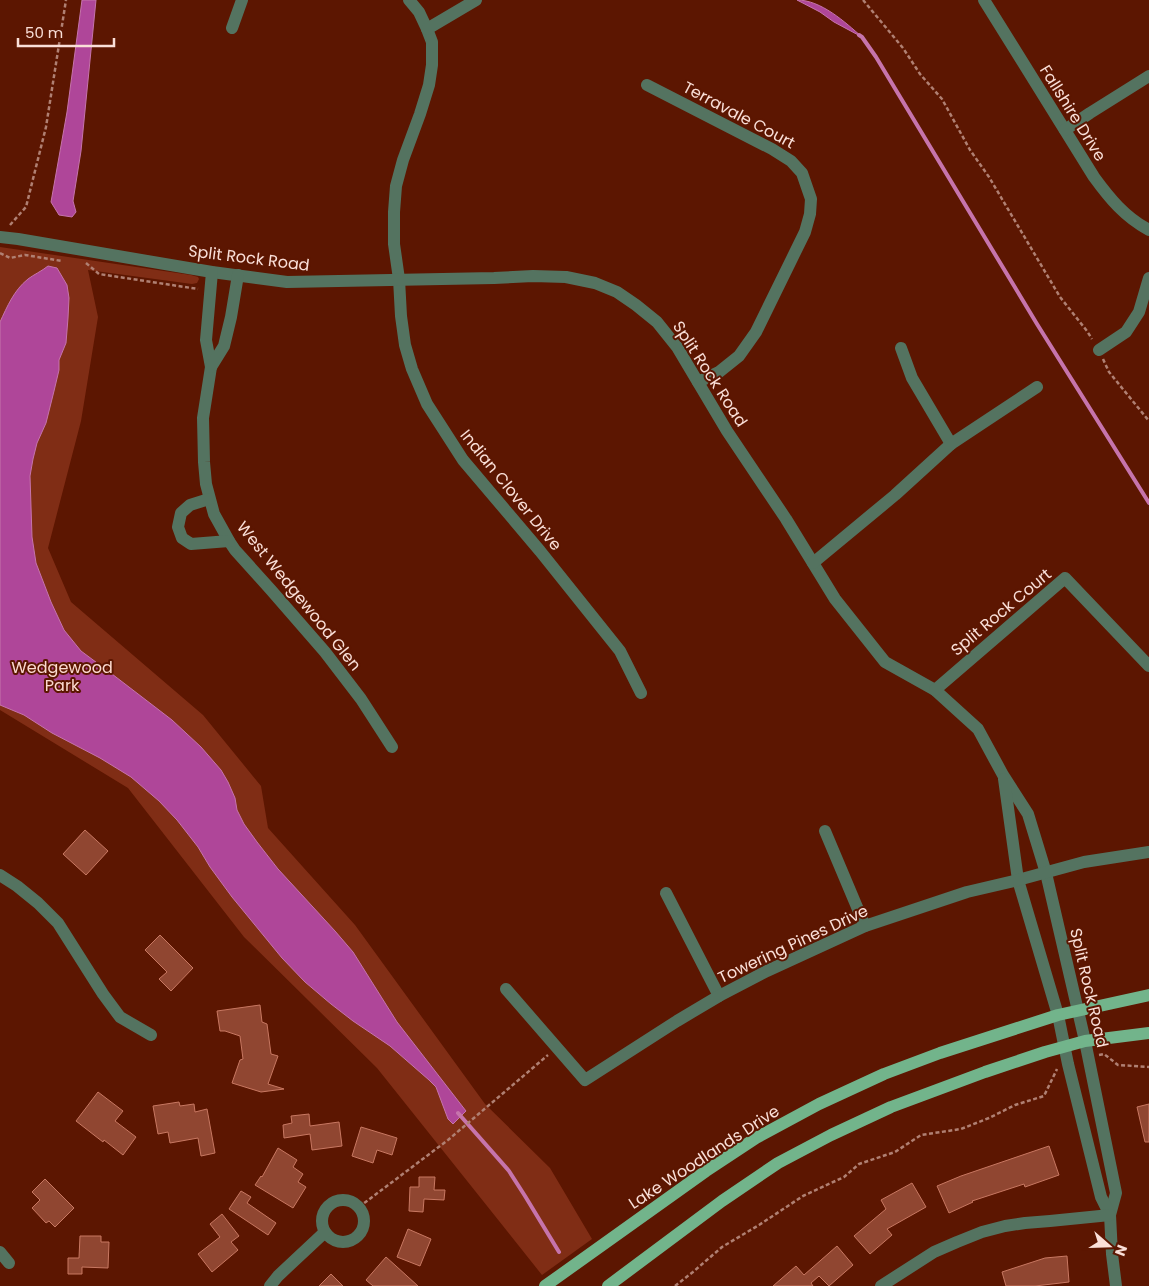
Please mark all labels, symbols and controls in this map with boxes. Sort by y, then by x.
scale bar [18,15,114,47]
text: 50 m [25,22,63,43]
street label: Fallshire Drive [1034,60,1112,166]
street label: Terravale Court [679,76,799,154]
street label: Split Rock Road [187,239,311,277]
street label: Split Rock Road [667,317,753,431]
street label: Indian Clover Drive [455,424,567,556]
street label: West Wedgewood Glen [231,516,367,676]
street label: Split Rock Court [946,563,1056,661]
park label: Wedgewood Park [11,656,113,697]
street label: Towering Pines Drive [714,899,872,989]
street label: Split Rock Road [1064,926,1114,1050]
street label: Lake Woodlands Drive [624,1099,784,1214]
north arrow [1084,1221,1134,1271]
text: N [1110,1242,1132,1259]

